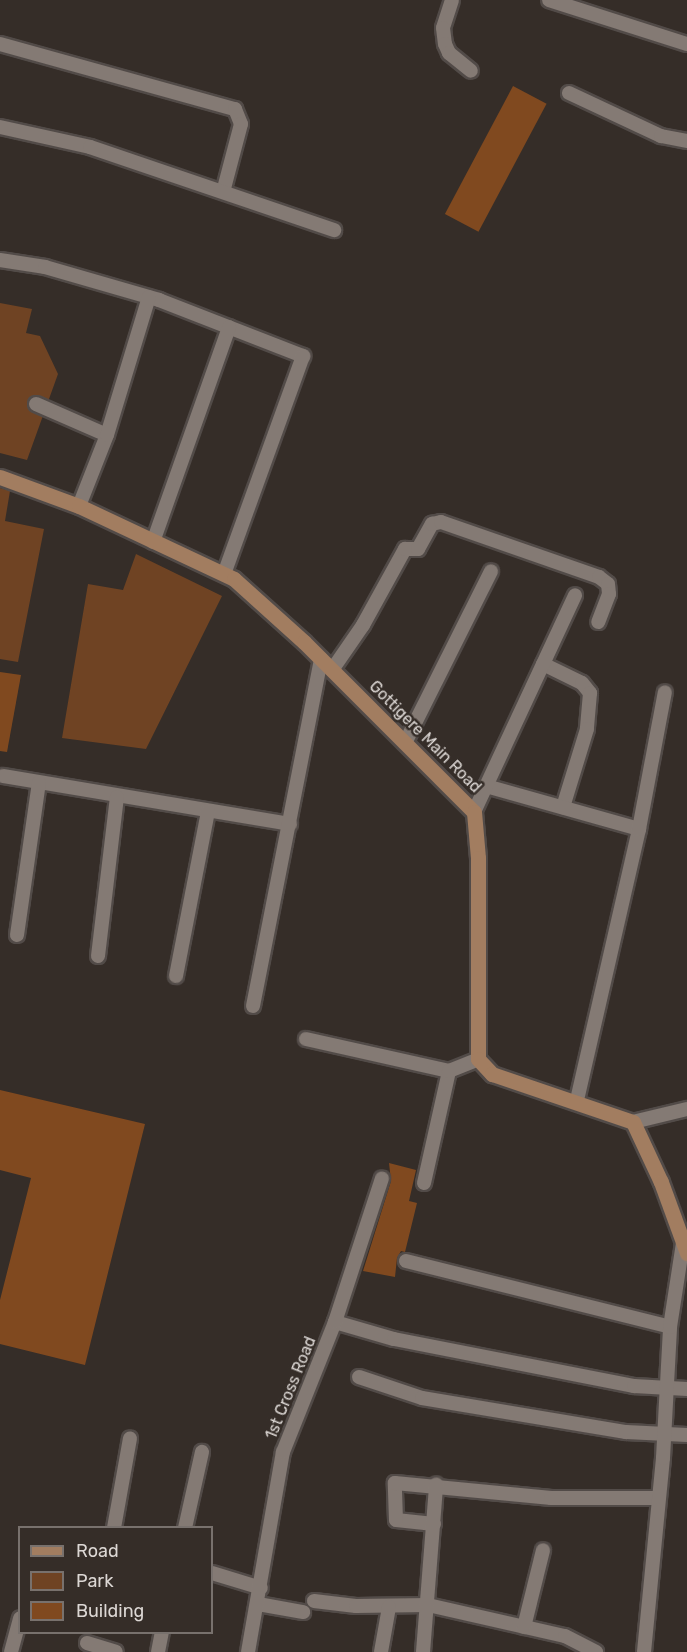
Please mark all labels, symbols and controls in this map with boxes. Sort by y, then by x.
street label: Gottigere Main Road [365,677,485,797]
street label: 1st Cross Road [262,1334,320,1442]
legend [18,1526,213,1634]
text: Road [76,1540,119,1562]
text: Park [76,1570,113,1592]
text: Building [76,1600,144,1622]

